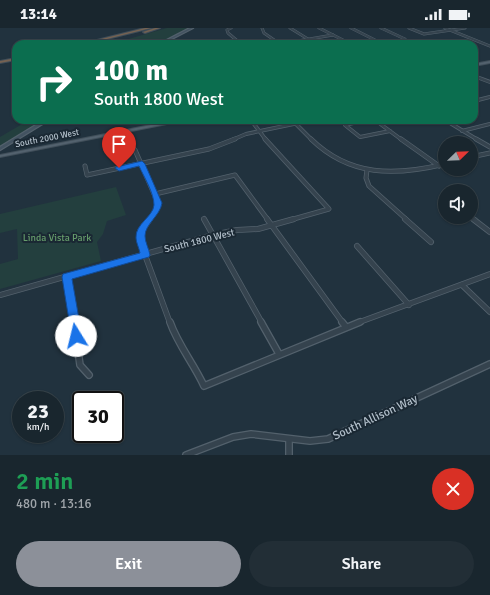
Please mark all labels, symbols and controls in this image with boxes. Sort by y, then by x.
text: 13:14 [20,5,57,23]
text: 100 m [94,54,168,88]
icon: right [28,56,80,108]
text: South 1800 West [94,88,224,110]
street label: South 2000 West [14,127,80,150]
pin [102,127,136,168]
icon: arrive [108,133,130,155]
north arrow [438,136,478,176]
map controls [438,136,478,224]
button: sound [438,184,478,224]
street label: South 1800 West [163,226,236,256]
park label: Linda Vista Park [23,232,91,244]
position arrow [55,315,97,357]
speed limit sign: 30 [72,391,124,443]
street label: South Allison Way [330,391,420,444]
text: 23 [27,399,49,424]
text: km/h [27,421,49,433]
text: 2 min [16,466,73,496]
button: close [432,468,474,510]
text: 480 m · 13:16 [16,496,92,512]
button: Exit [16,541,241,587]
button: Share [249,541,474,587]

